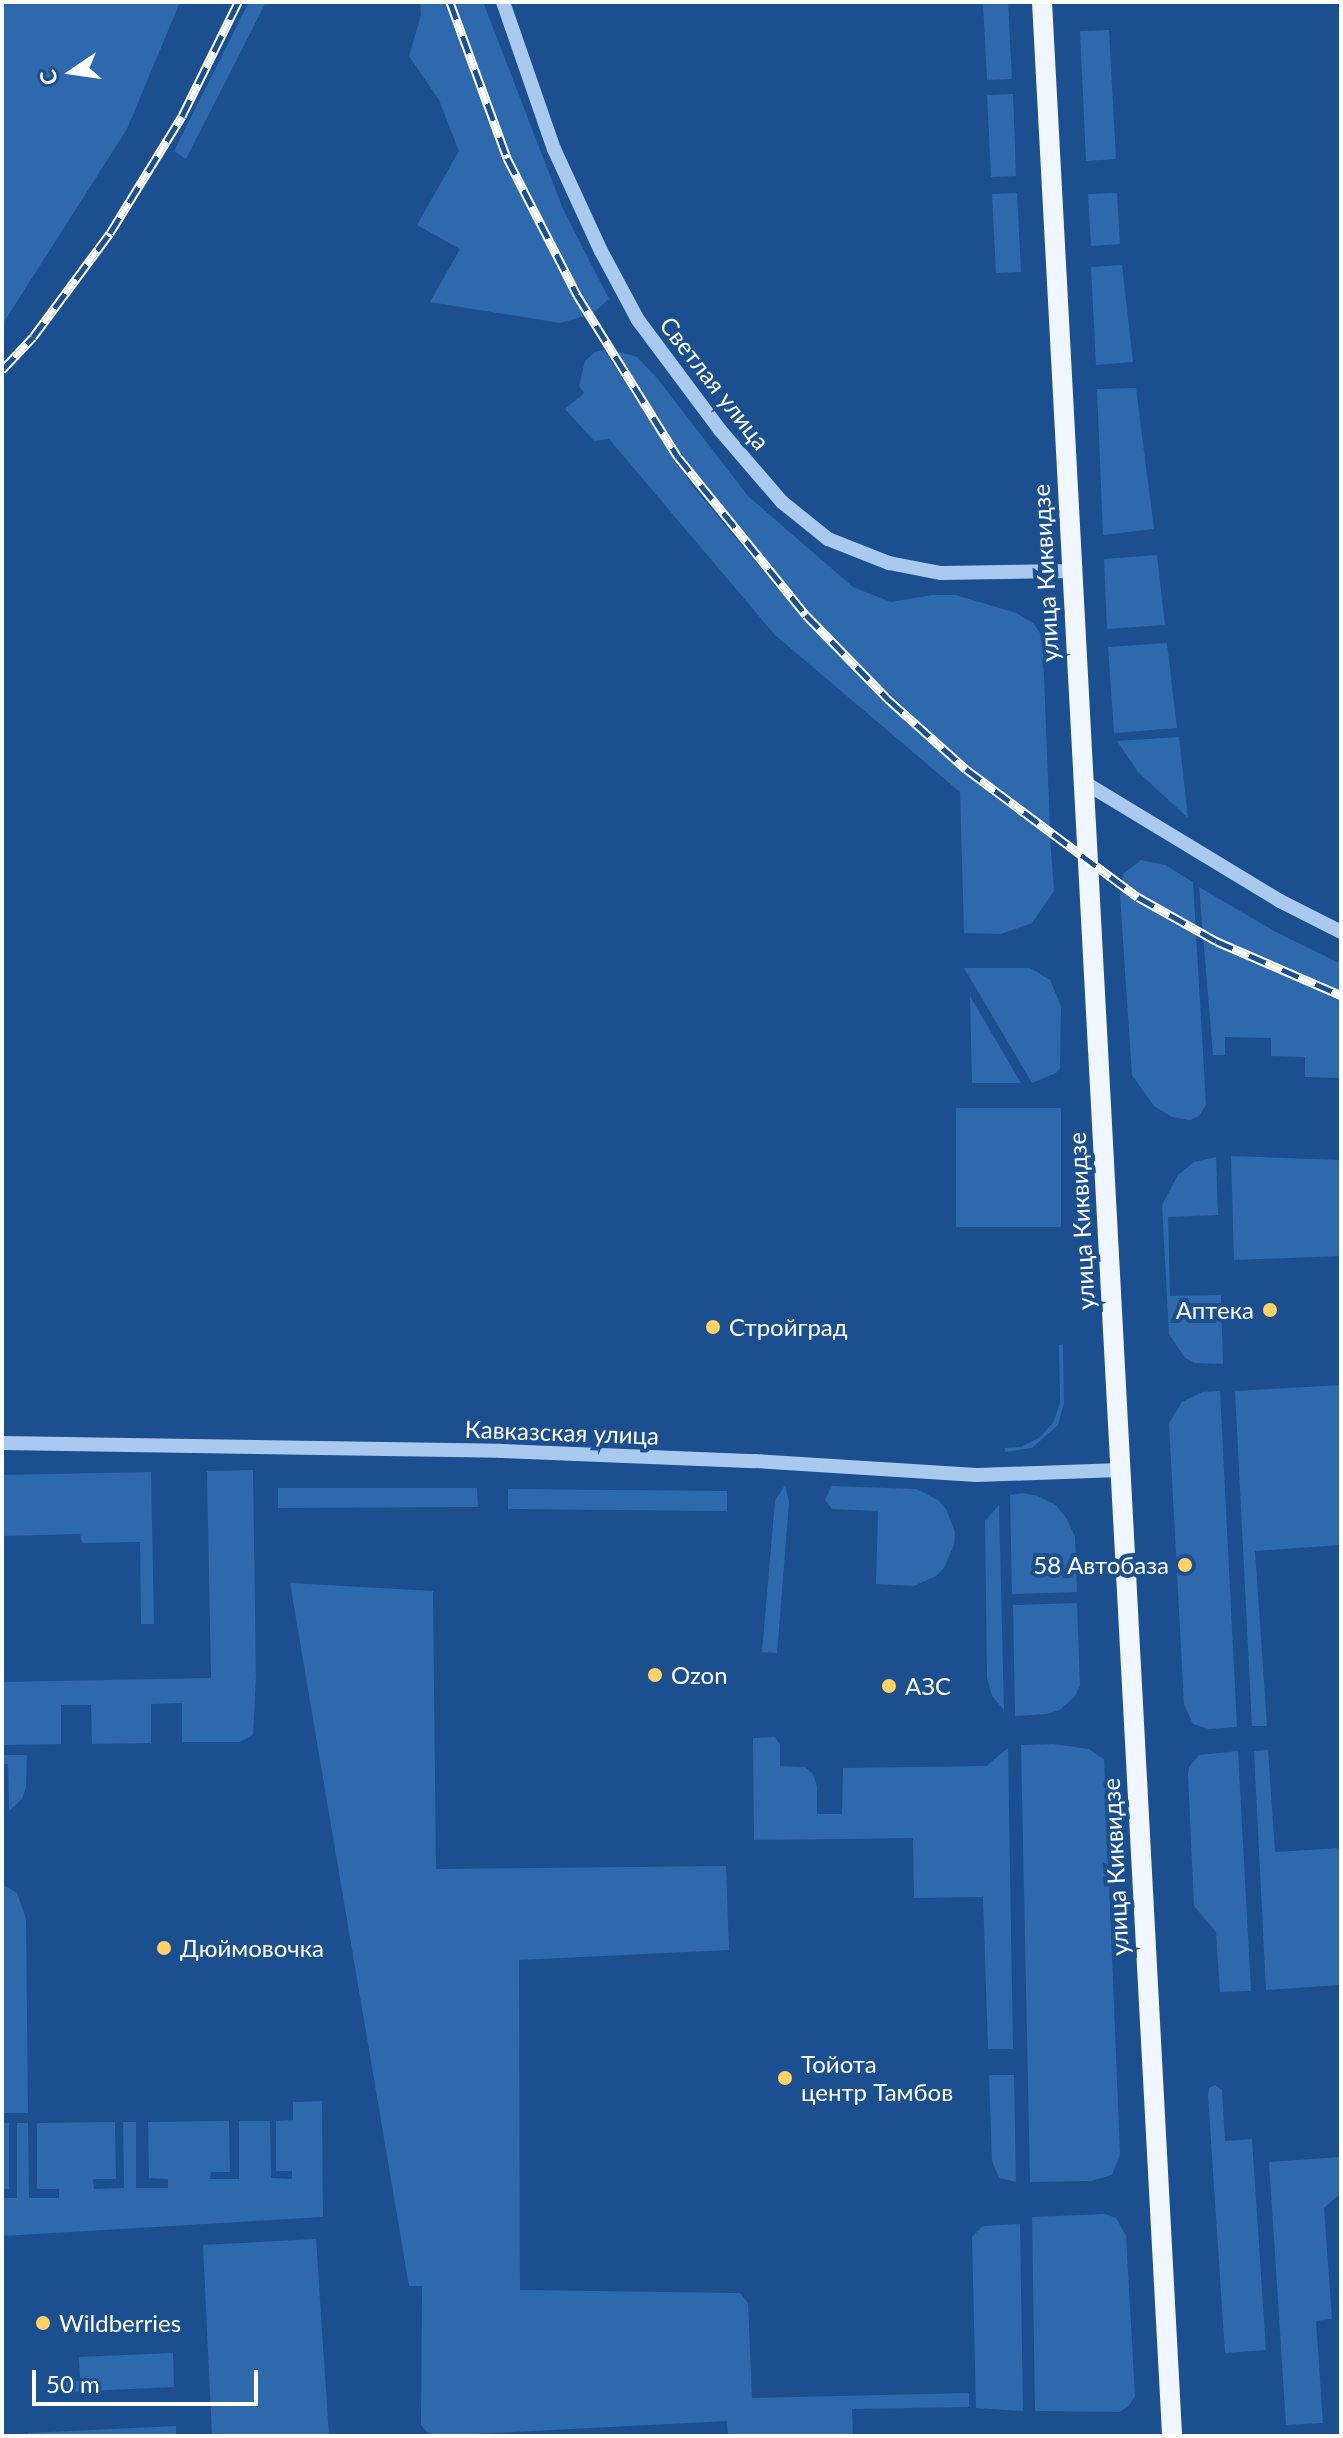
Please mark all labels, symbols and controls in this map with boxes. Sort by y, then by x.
north arrow [32,32,112,112]
text: С [33,67,63,88]
street label: Светлая улица [654,311,776,455]
street label: улица Киквидзе [1026,483,1064,663]
street label: улица Киквидзе [1062,1131,1100,1311]
place label: Аптека [1176,1296,1254,1324]
marker: Аптека [1261,1301,1279,1319]
place label: Стройград [729,1313,848,1341]
marker: Стройград [704,1318,722,1336]
street label: Кавказская улица [464,1414,660,1450]
place label: 58 Автобаза [1033,1551,1169,1579]
marker: 58 Автобаза [1176,1556,1194,1574]
place label: Ozon [671,1661,728,1689]
marker: Ozon [646,1666,664,1684]
place label: АЗС [905,1672,951,1700]
marker: АЗС [880,1677,898,1695]
street label: улица Киквидзе [1096,1777,1134,1957]
place label: Дюймовочка [180,1934,324,1962]
marker: Дюймовочка [155,1939,173,1957]
place label: Тойота центр Тамбов [801,2050,953,2106]
marker: Тойота центр Тамбов [776,2069,794,2087]
place label: Wildberries [59,2309,181,2337]
marker: Wildberries [34,2314,52,2332]
scale bar [36,2354,262,2404]
text: 50 m [46,2369,100,2398]

